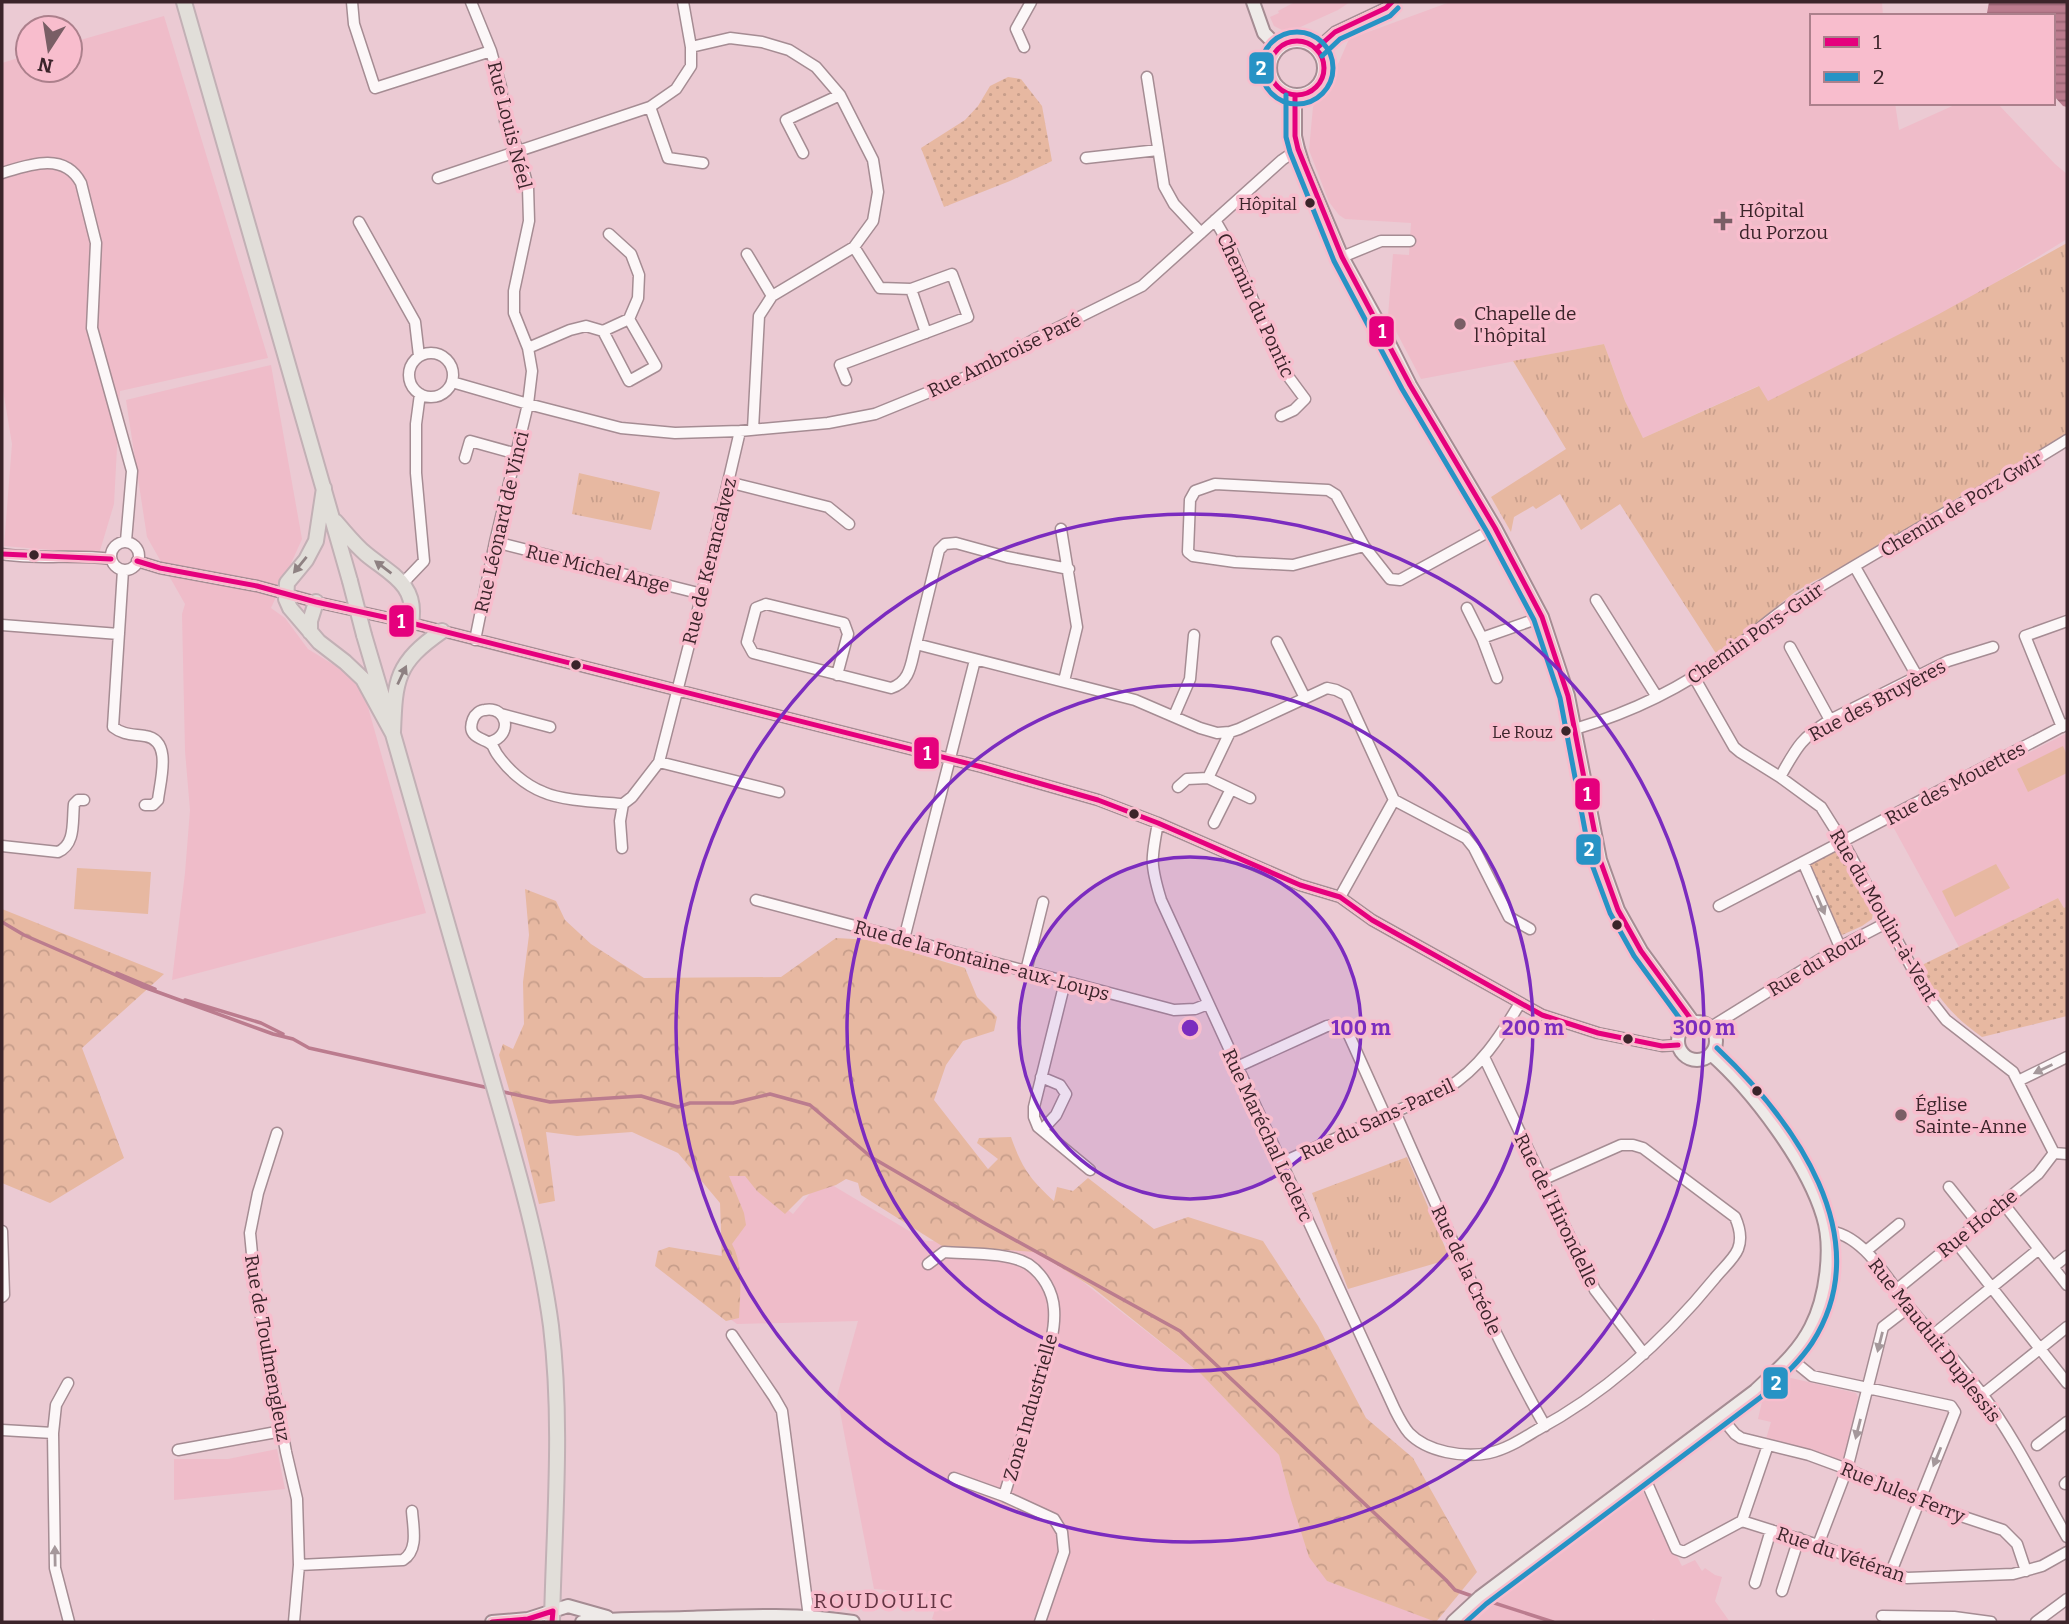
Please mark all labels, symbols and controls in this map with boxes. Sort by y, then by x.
north arrow [14,14,84,84]
legend [1810,14,2055,105]
text: 1 [1873,29,1882,55]
line badge: 2 [1248,51,1275,85]
text: N [36,52,55,78]
text: 2 [1256,57,1267,80]
street label: Rue Louis Néel [483,59,536,191]
text: 2 [1873,64,1884,90]
place label: Hôpital [1239,194,1297,215]
marker: Hôpital [1303,196,1317,210]
place label: Hôpital du Porzou [1739,199,1828,244]
marker: Hôpital du Porzou [1713,211,1733,231]
street label: Chemin du Pontic [1212,229,1299,381]
place label: Chapelle de l'hôpital [1474,302,1576,347]
street label: Rue Ambroise Paré [924,308,1085,403]
line badge: 1 [1368,315,1395,348]
marker: Chapelle de l'hôpital [1452,316,1468,332]
text: 1 [1378,320,1387,343]
street label: Rue Léonard de Vinci [469,429,534,615]
street label: Chemin de Porz Gwir [1876,447,2047,562]
street label: Rue de Kerancalvez [678,475,741,647]
street label: Rue Michel Ange [524,539,672,597]
unlabelled marker [27,548,41,562]
one-way arrow [293,556,308,574]
one-way arrow [374,559,392,574]
street label: Chemin Pors-Guir [1683,577,1828,689]
line badge: 1 [388,604,415,638]
text: 1 [397,610,406,633]
street label: Rue des Bruyères [1805,655,1950,746]
unlabelled marker [569,658,583,672]
one-way arrow [397,664,408,685]
place label: Le Rouz [1492,722,1553,743]
marker: Le Rouz [1559,724,1573,738]
line badge: 1 [913,736,940,770]
street label: Rue des Mouettes [1881,737,2029,830]
text: 1 [923,742,932,765]
line badge: 1 [1574,777,1601,811]
text: 1 [1583,783,1592,806]
unlabelled marker [1127,807,1141,821]
street label: Rue du Moulin-à-Vent [1825,825,1942,1006]
line badge: 2 [1575,833,1602,866]
text: 2 [1584,838,1595,861]
one-way arrow [1815,895,1827,915]
street label: Rue de la Fontaine-aux-Loups [852,915,1112,1006]
unlabelled marker [1610,918,1624,932]
street label: Rue du Rouz [1764,926,1869,1001]
text: 100 m [1331,1015,1391,1041]
text: 200 m [1502,1015,1564,1041]
text: 300 m [1673,1015,1735,1041]
centre of rings [1178,1016,1202,1040]
unlabelled marker [1621,1032,1635,1046]
street label: Rue Maréchal Leclerc [1217,1045,1318,1226]
one-way arrow [2033,1064,2053,1075]
street label: Rue du Sans-Pareil [1297,1074,1458,1165]
unlabelled marker [1750,1084,1764,1098]
place label: Église Sainte-Anne [1915,1093,2027,1138]
marker: Église Sainte-Anne [1893,1107,1909,1123]
street label: Rue de l'Hirondelle [1509,1130,1604,1291]
street label: Rue Hoche [1933,1184,2022,1262]
street label: Rue de la Créole [1427,1202,1507,1338]
street label: Rue de Toulmengleuz [240,1253,295,1443]
street label: Rue Mauduit Duplessis [1863,1254,2006,1427]
street label: Zone Industrielle [998,1331,1062,1483]
one-way arrow [1874,1331,1885,1353]
line badge: 2 [1762,1366,1789,1400]
text: 2 [1771,1372,1782,1395]
one-way arrow [1852,1418,1863,1440]
one-way arrow [1931,1447,1943,1467]
street label: Rue Jules Ferry [1837,1457,1969,1528]
street label: Rue du Vétéran [1774,1522,1908,1587]
one-way arrow [49,1545,60,1567]
district label: ROUDOULIC [813,1588,955,1614]

